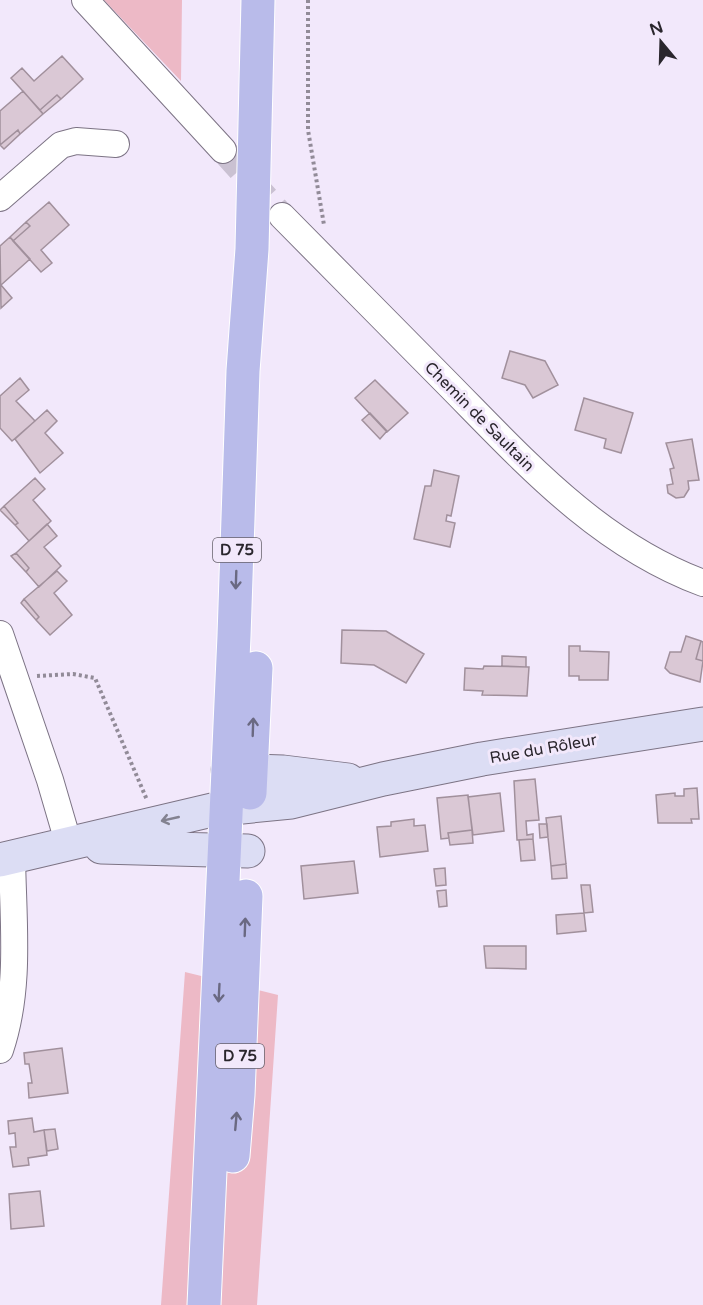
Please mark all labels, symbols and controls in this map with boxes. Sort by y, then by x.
north arrow [631,12,691,72]
text: N [647,17,666,40]
street label: Chemin de Saultain [420,358,538,476]
road number: D 75 [213,538,261,562]
one-way arrow [231,570,242,590]
one-way arrow [248,717,259,737]
street label: Rue du Rôleur [488,730,599,768]
one-way arrow [160,814,179,826]
one-way arrow [239,917,251,937]
one-way arrow [213,982,225,1002]
road number: D 75 [216,1044,264,1068]
one-way arrow [231,1112,242,1132]

